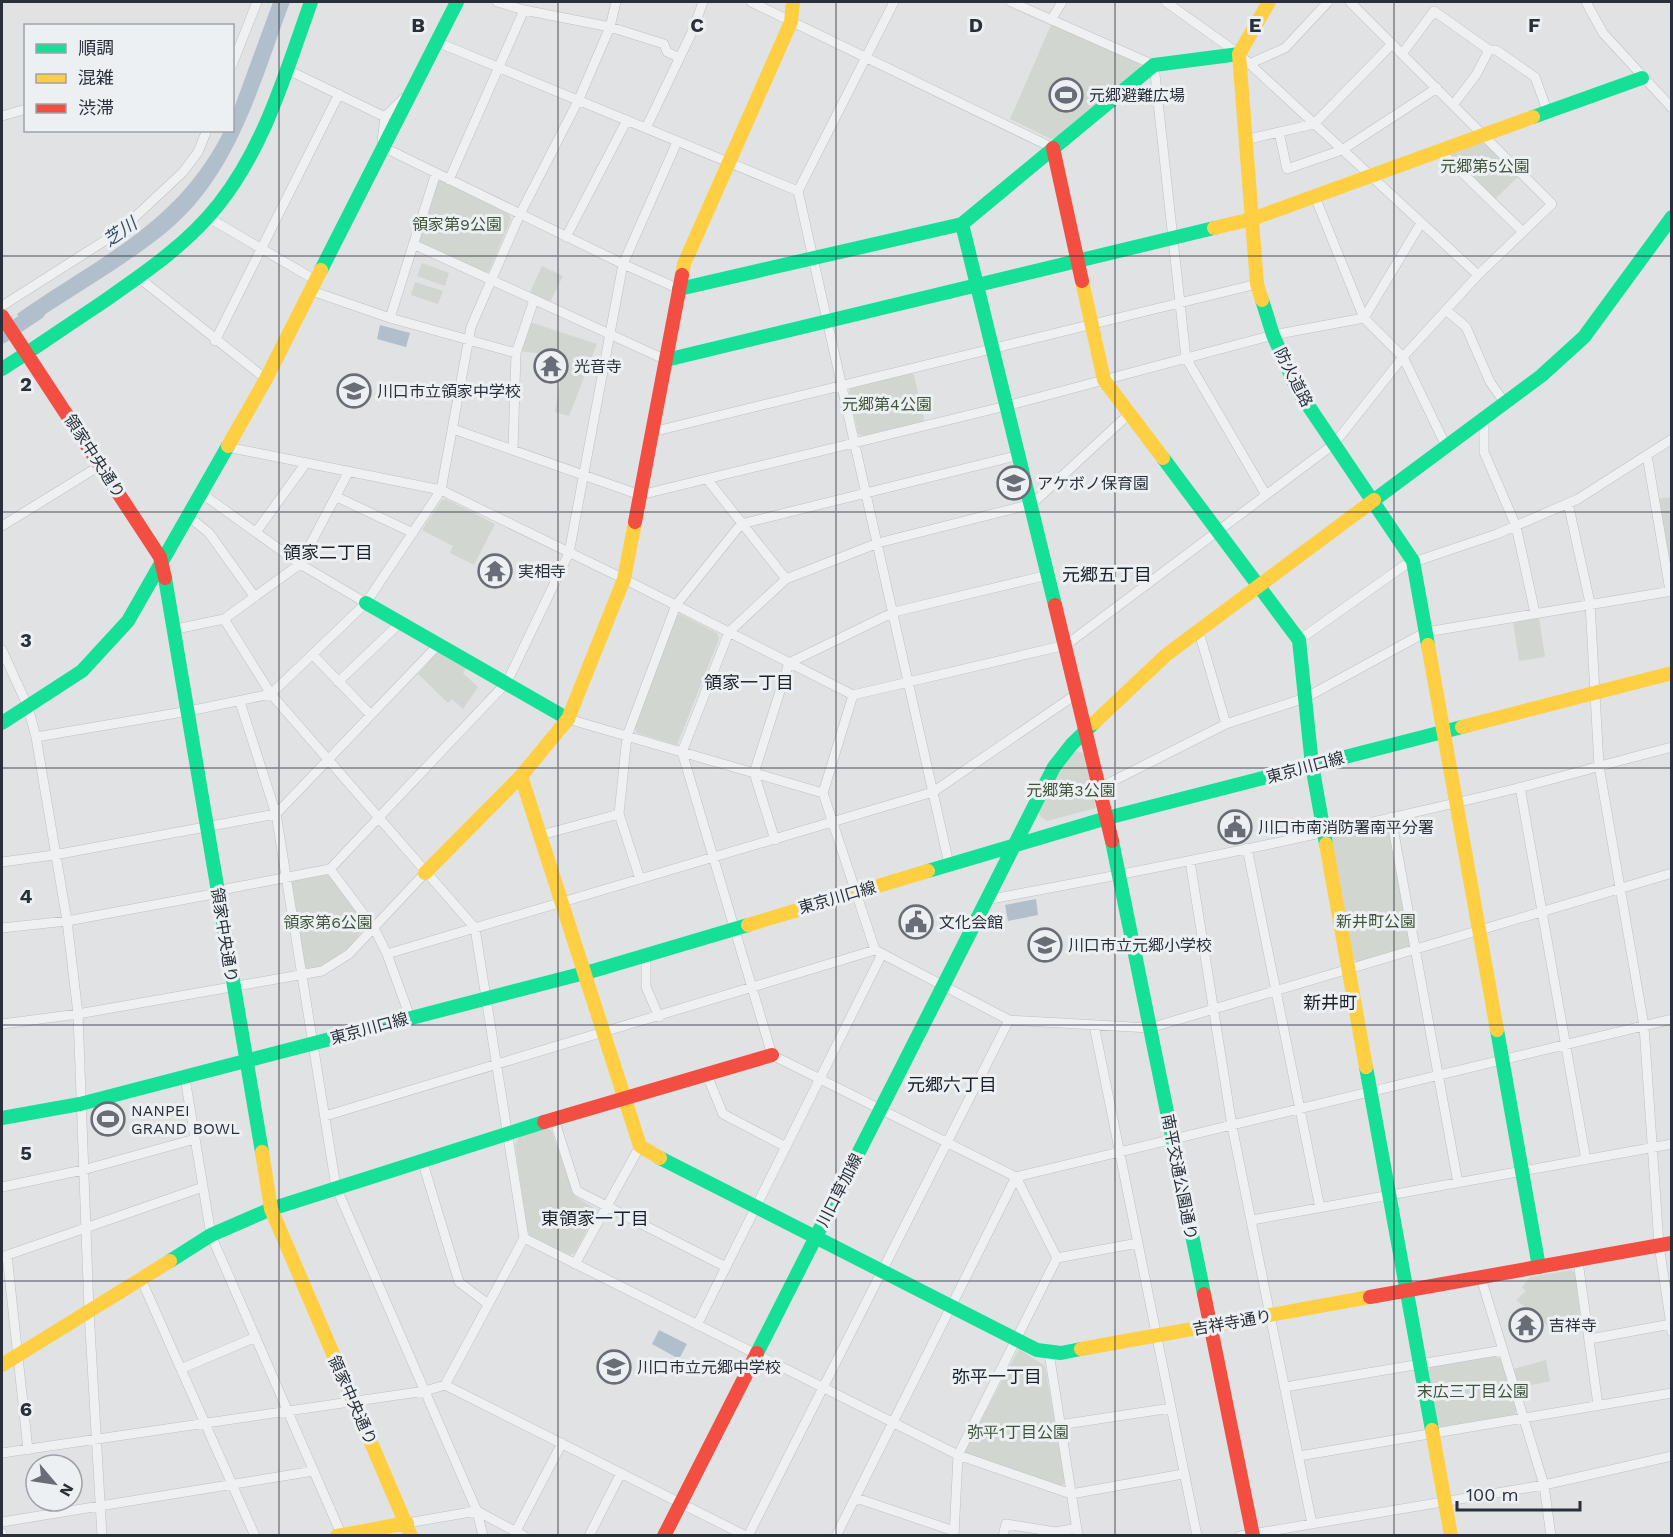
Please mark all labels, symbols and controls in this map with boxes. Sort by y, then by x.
text: B [411,13,425,37]
text: C [690,13,704,37]
text: D [969,13,983,37]
text: E [1249,13,1261,37]
text: F [1528,13,1540,37]
legend [24,24,234,132]
text: 順調 [78,37,114,58]
text: 混雑 [78,67,114,88]
sports icon: 元郷避難広場 [1048,77,1084,113]
place label: 元郷避難広場 [1089,86,1185,105]
text: 渋滞 [78,97,114,118]
park label: 元郷第5公園 [1440,157,1530,176]
water label: 芝川 [99,212,142,251]
park label: 領家第9公園 [412,215,502,234]
street label: 防火道路 [1271,344,1317,410]
temple icon: 光音寺 [533,348,569,384]
place label: 光音寺 [574,357,622,376]
text: 2 [20,372,32,396]
school or university icon: 川口市立領家中学校 [336,373,372,409]
place label: 川口市立領家中学校 [377,382,521,401]
park label: 元郷第4公園 [842,395,932,414]
street label: 領家中央通り [60,411,129,502]
school or university icon: アケボノ保育園 [996,465,1032,501]
place label: アケボノ保育園 [1037,474,1149,493]
district label: 領家二丁目 [283,542,373,563]
temple icon: 実相寺 [477,553,513,589]
place label: 実相寺 [518,562,566,581]
district label: 元郷五丁目 [1062,564,1152,585]
text: 3 [20,628,32,652]
district label: 領家一丁目 [704,672,794,693]
street label: 東京川口線 [1264,748,1346,787]
park label: 元郷第3公園 [1026,781,1116,800]
public building icon: 川口市南消防署南平分署 [1217,809,1253,845]
place label: 川口市南消防署南平分署 [1258,818,1434,837]
street label: 東京川口線 [796,877,878,918]
text: 4 [20,884,33,908]
street label: 領家中央通り [208,886,241,984]
public building icon: 文化会館 [898,904,934,940]
park label: 新井町公園 [1336,912,1416,931]
park label: 領家第6公園 [283,913,373,932]
place label: 文化会館 [939,913,1003,932]
school or university icon: 川口市立元郷小学校 [1027,927,1063,963]
place label: 川口市立元郷小学校 [1068,936,1212,955]
district label: 新井町 [1303,992,1357,1013]
street label: 東京川口線 [328,1009,410,1048]
district label: 元郷六丁目 [907,1074,997,1095]
sports icon: NANPEI GRAND BOWL [90,1101,126,1137]
place label: NANPEI GRAND BOWL [131,1101,240,1138]
street label: 南平交通公園通り [1158,1112,1201,1242]
text: 5 [20,1141,32,1165]
street label: 川口草加線 [813,1150,866,1230]
district label: 東領家一丁目 [541,1208,649,1229]
street label: 吉祥寺通り [1191,1306,1273,1339]
temple icon: 吉祥寺 [1508,1307,1544,1343]
place label: 吉祥寺 [1549,1316,1597,1335]
school or university icon: 川口市立元郷中学校 [596,1349,632,1385]
street label: 領家中央通り [324,1352,381,1448]
place label: 川口市立元郷中学校 [637,1358,781,1377]
district label: 弥平一丁目 [952,1366,1042,1387]
park label: 末広三丁目公園 [1417,1382,1529,1401]
text: 6 [20,1397,32,1421]
park label: 弥平1丁目公園 [967,1423,1069,1442]
north arrow [24,1453,84,1513]
scale bar [1457,1474,1580,1512]
text: N [55,1480,78,1500]
text: 100 m [1466,1484,1519,1505]

